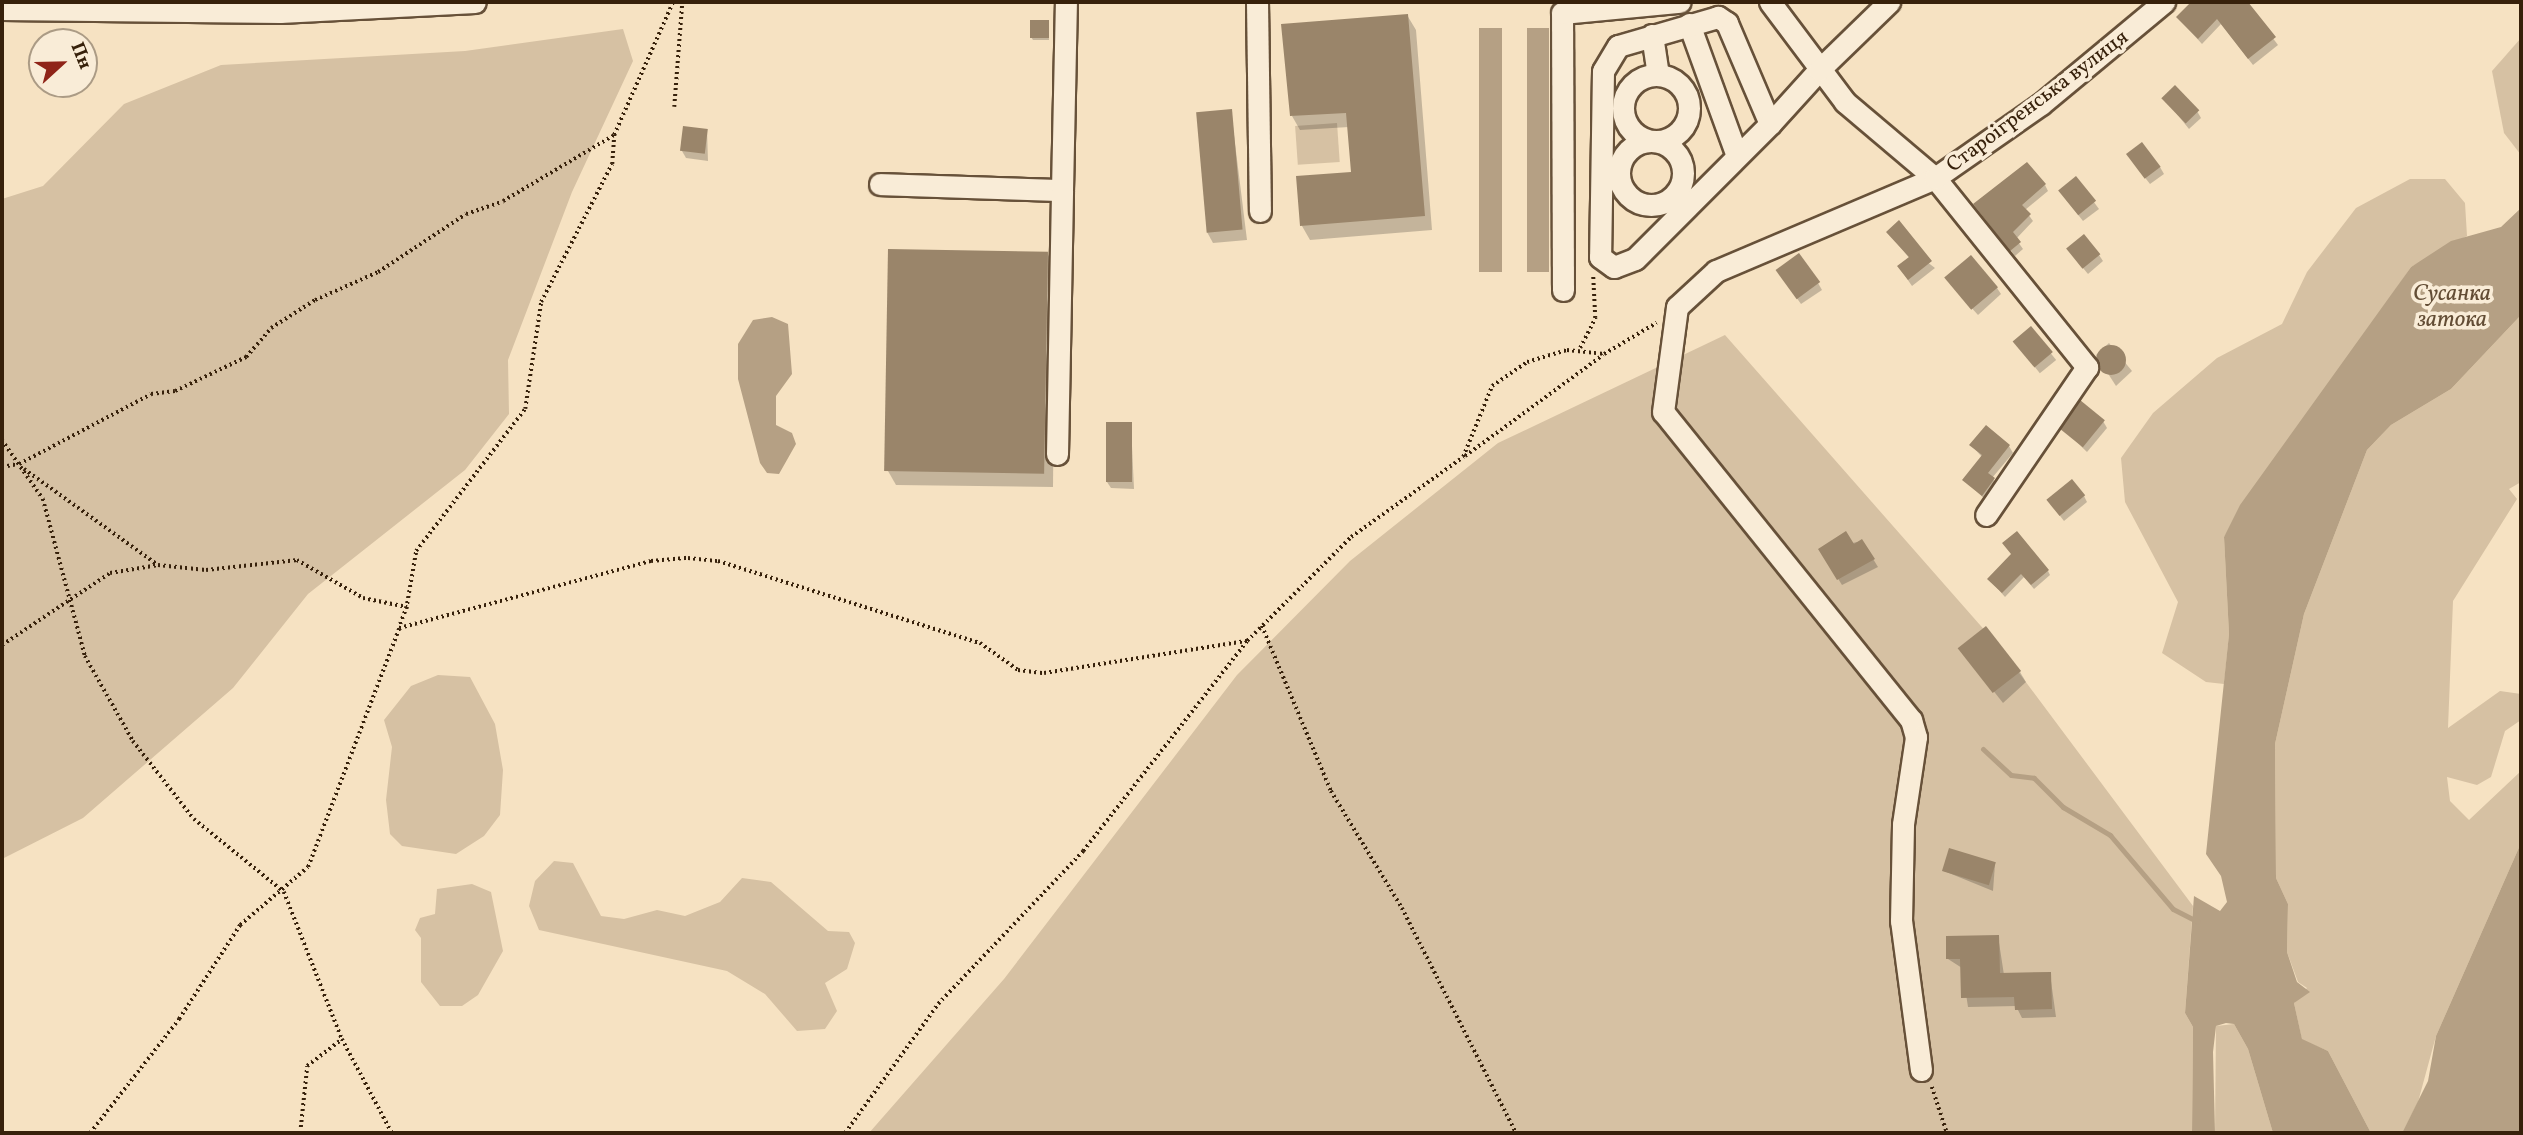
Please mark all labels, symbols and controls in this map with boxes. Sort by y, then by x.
street label: Староігренська вулиця [1942,25,2134,179]
north arrow [28,28,98,98]
text: Пн [64,38,98,73]
water label: Сусанка затока [2413,280,2491,334]

